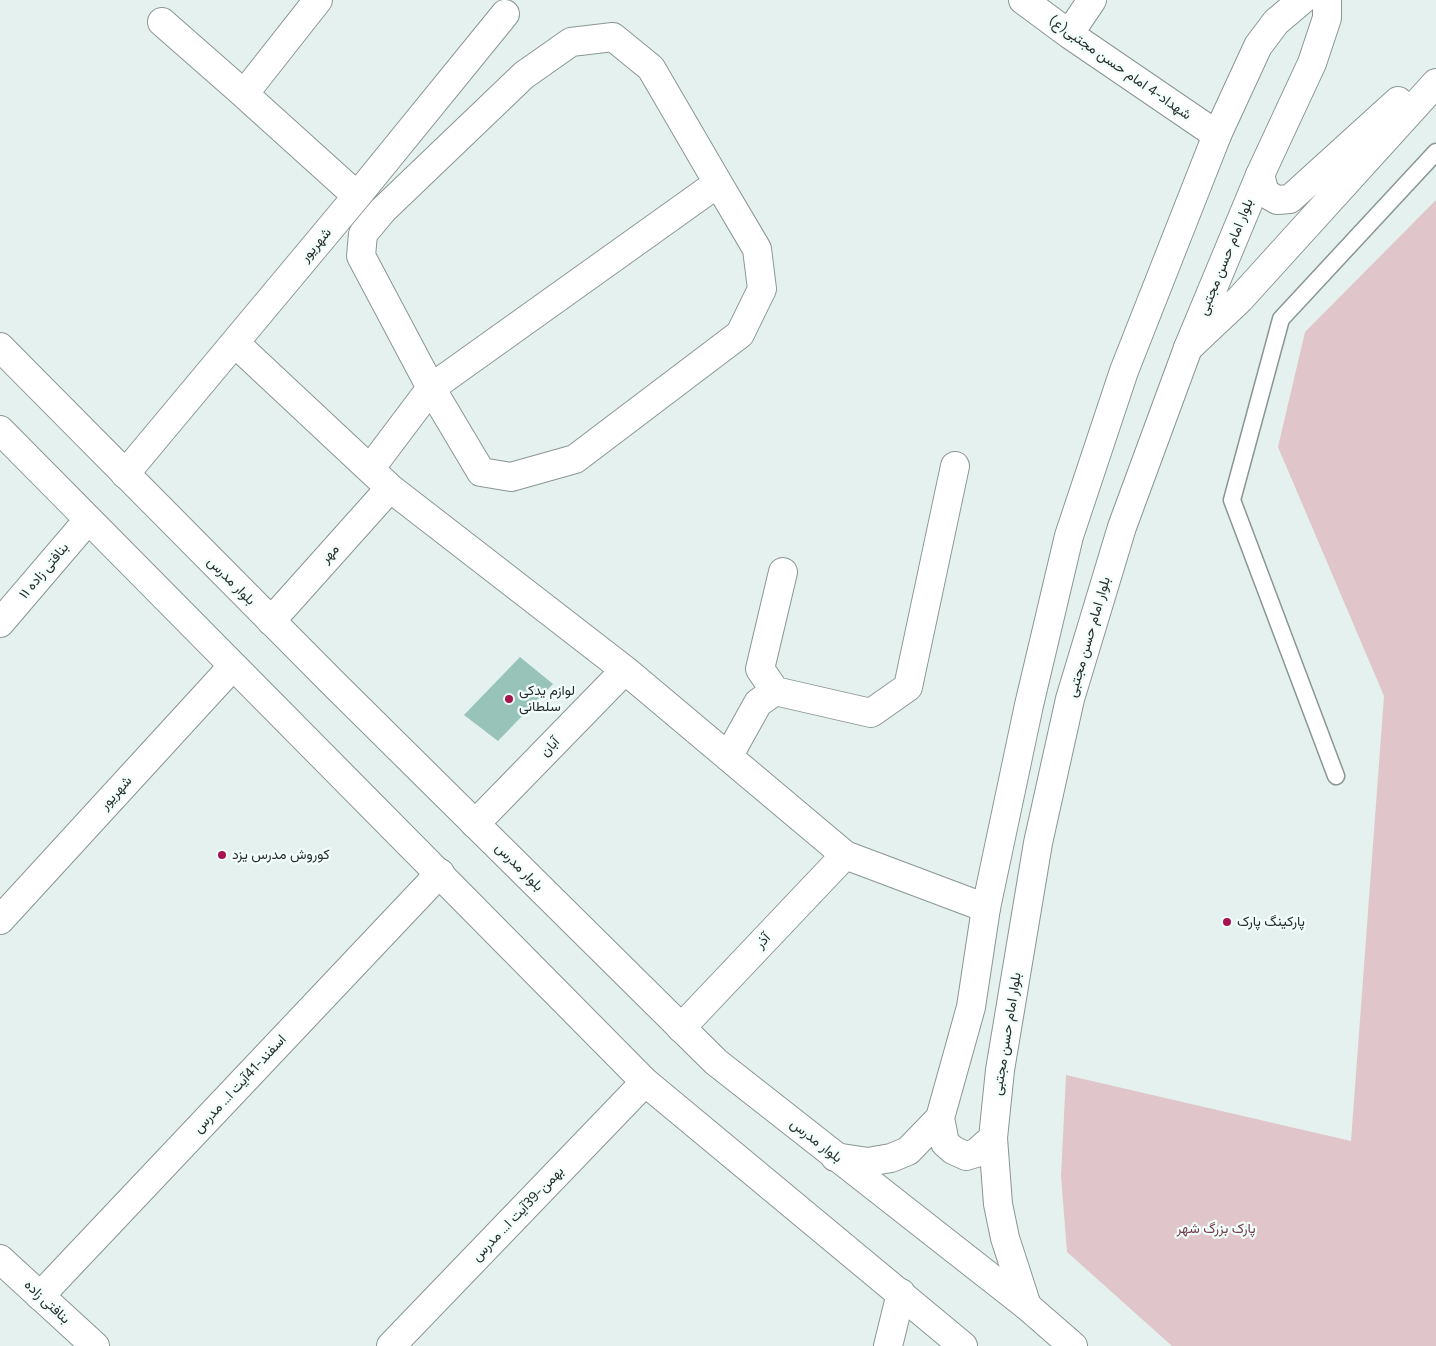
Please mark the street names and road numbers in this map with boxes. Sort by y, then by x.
street label: شهداد-4 امام حسن مجتبی(ع) [1046,12,1194,124]
street label: بلوار امام حسن مجتبی [1195,196,1257,318]
street label: شهریور [297,224,335,266]
street label: بنافتی زاده ۱۱ [16,539,72,603]
street label: مهر [317,541,343,567]
street label: بلوار مدرس [203,553,259,609]
street label: بلوار امام حسن مجتبی [1064,575,1114,699]
street label: آبان [537,734,563,760]
street label: شهریور [97,773,135,813]
street label: بلوار مدرس [491,839,547,895]
street label: آذر [752,930,774,952]
street label: بلوار امام حسن مجتبی [989,971,1025,1097]
street label: اسفند-41آیت ا... مدرس [190,1031,290,1137]
street label: بلوار مدرس [787,1115,845,1167]
street label: بهمن-39آیت ا... مدرس [468,1163,568,1265]
street label: بنافتی زاده [21,1276,73,1328]

